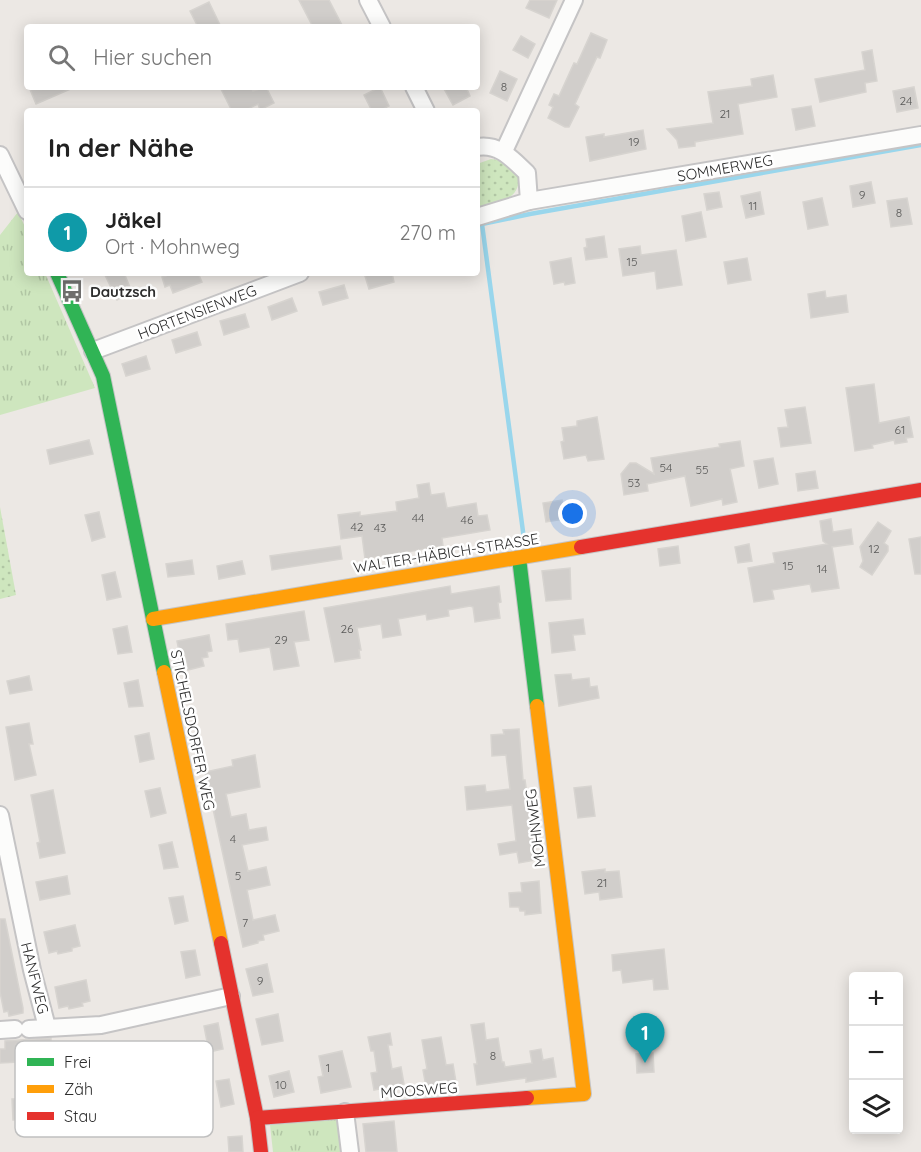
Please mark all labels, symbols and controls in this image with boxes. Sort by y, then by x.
search box [24,24,480,90]
icon: search [45,41,78,74]
text: Hier suchen [93,43,212,71]
house number: 8 [501,79,507,94]
house number: 24 [900,93,912,108]
house number: 21 [719,106,731,121]
text: In der Nähe [48,131,194,164]
house number: 19 [628,134,640,149]
street label: SOMMERWEG [676,150,774,186]
house number: 9 [859,187,866,202]
house number: 11 [749,198,757,213]
house number: 8 [896,205,902,220]
text: Jäkel [105,206,162,234]
text: 1 [64,220,71,245]
text: 270 m [399,220,456,245]
text: Ort · Mohnweg [105,234,240,259]
house number: 15 [627,254,637,269]
bus stop icon: Dautzsch [59,278,85,304]
street label: HORTENSIENWEG [135,281,259,343]
place label: Dautzsch [90,282,156,301]
house number: 61 [895,422,905,437]
house number: 54 [660,460,672,475]
house number: 55 [695,462,709,477]
house number: 53 [628,475,640,490]
your location [558,499,587,528]
house number: 44 [412,510,424,525]
house number: 46 [461,512,474,527]
house number: 42 [351,519,364,534]
house number: 43 [374,520,386,535]
street label: WALTER-HÄBICH-STRASSE [352,529,540,577]
house number: 12 [868,541,880,556]
house number: 15 [783,558,793,573]
house number: 14 [817,561,827,576]
house number: 26 [340,621,354,636]
house number: 29 [274,632,288,647]
street label: STICHELSDORFER WEG [167,648,219,812]
street label: MOHNWEG [521,788,549,868]
house number: 4 [230,831,236,846]
house number: 5 [235,868,241,883]
house number: 21 [596,875,608,890]
house number: 7 [242,915,248,930]
street label: HANFWEG [17,940,53,1016]
map controls [849,972,903,1134]
button: + [849,972,903,1026]
house number: 9 [257,973,264,988]
pin: 1 [626,1014,664,1063]
button: − [849,1026,903,1080]
legend [15,1041,213,1137]
house number: 8 [490,1048,496,1063]
text: Frei [64,1052,91,1072]
house number: 1 [326,1060,330,1075]
house number: 10 [275,1077,287,1092]
street label: MOOSWEG [380,1078,458,1102]
text: Zäh [64,1079,93,1099]
button: layers [849,1080,903,1134]
text: Stau [64,1106,97,1126]

